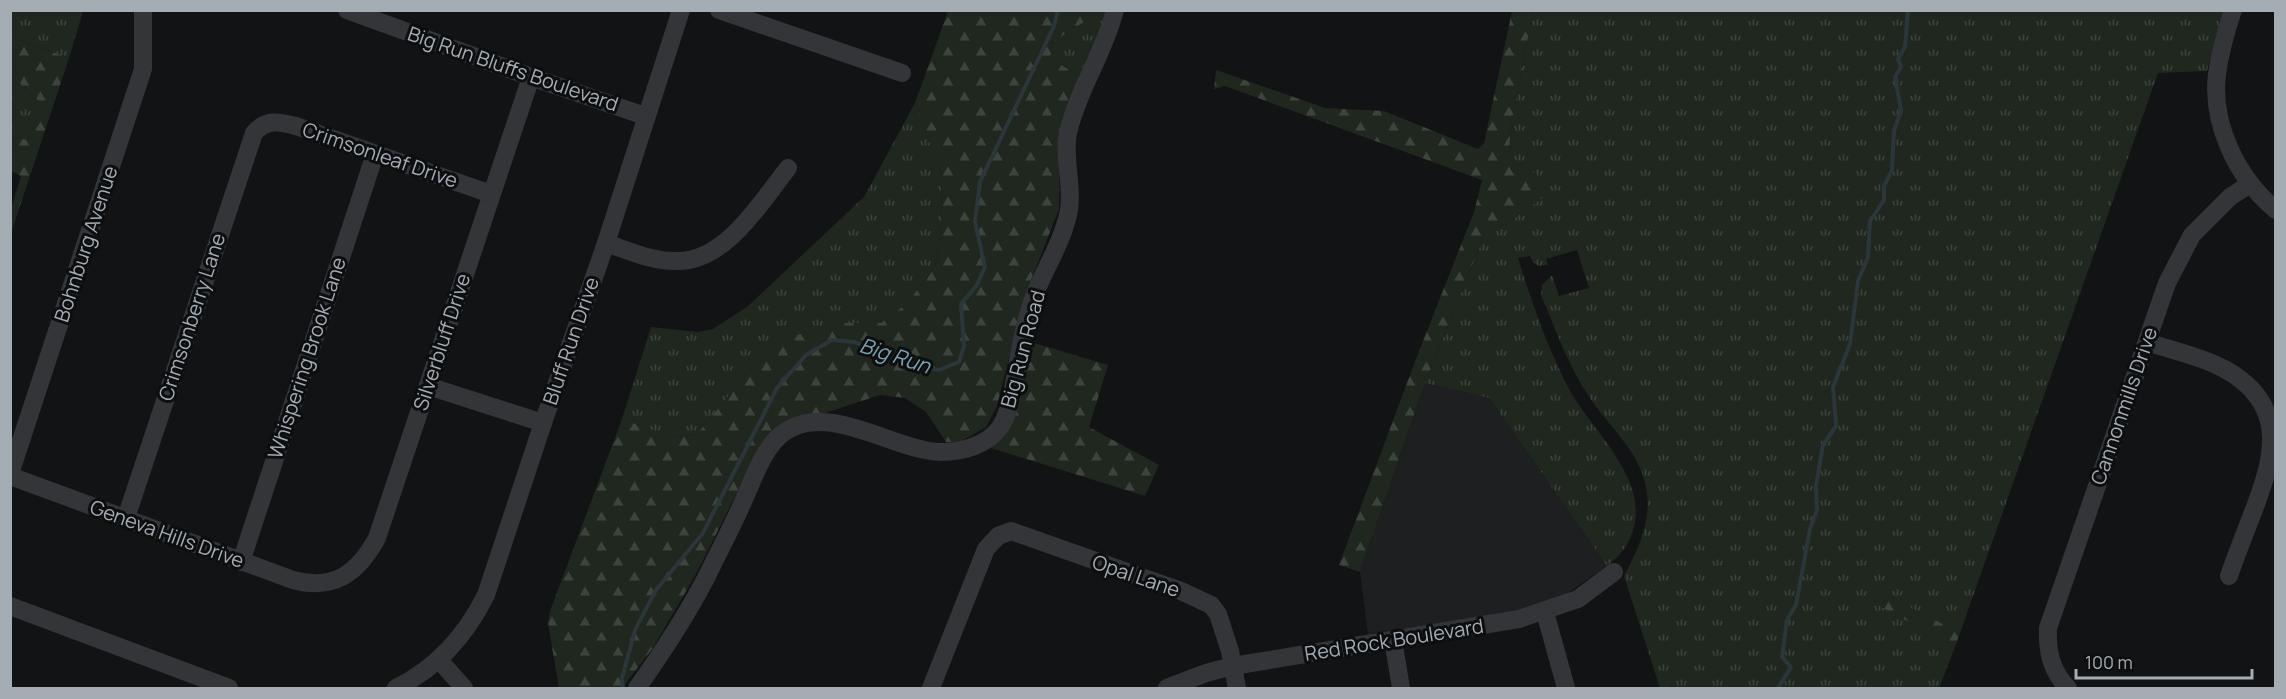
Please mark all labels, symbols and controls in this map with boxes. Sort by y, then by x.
street label: Big Run Bluffs Boulevard [404,20,622,117]
street label: Crimsonleaf Drive [299,115,461,194]
street label: Bohnburg Avenue [48,162,124,325]
street label: Crimsonberry Lane [152,230,231,404]
street label: Whispering Brook Lane [261,254,352,462]
street label: Silverbluff Drive [407,270,476,414]
street label: Bluff Run Drive [536,273,605,408]
street label: Big Run Road [994,287,1051,411]
street label: Cannonmills Drive [2084,323,2163,488]
water label: Big Run [856,331,936,380]
street label: Geneva Hills Drive [86,493,248,574]
street label: Opal Lane [1089,548,1184,603]
street label: Red Rock Boulevard [1302,612,1485,667]
scale bar [2076,642,2252,680]
text: 100 m [2085,650,2133,674]

